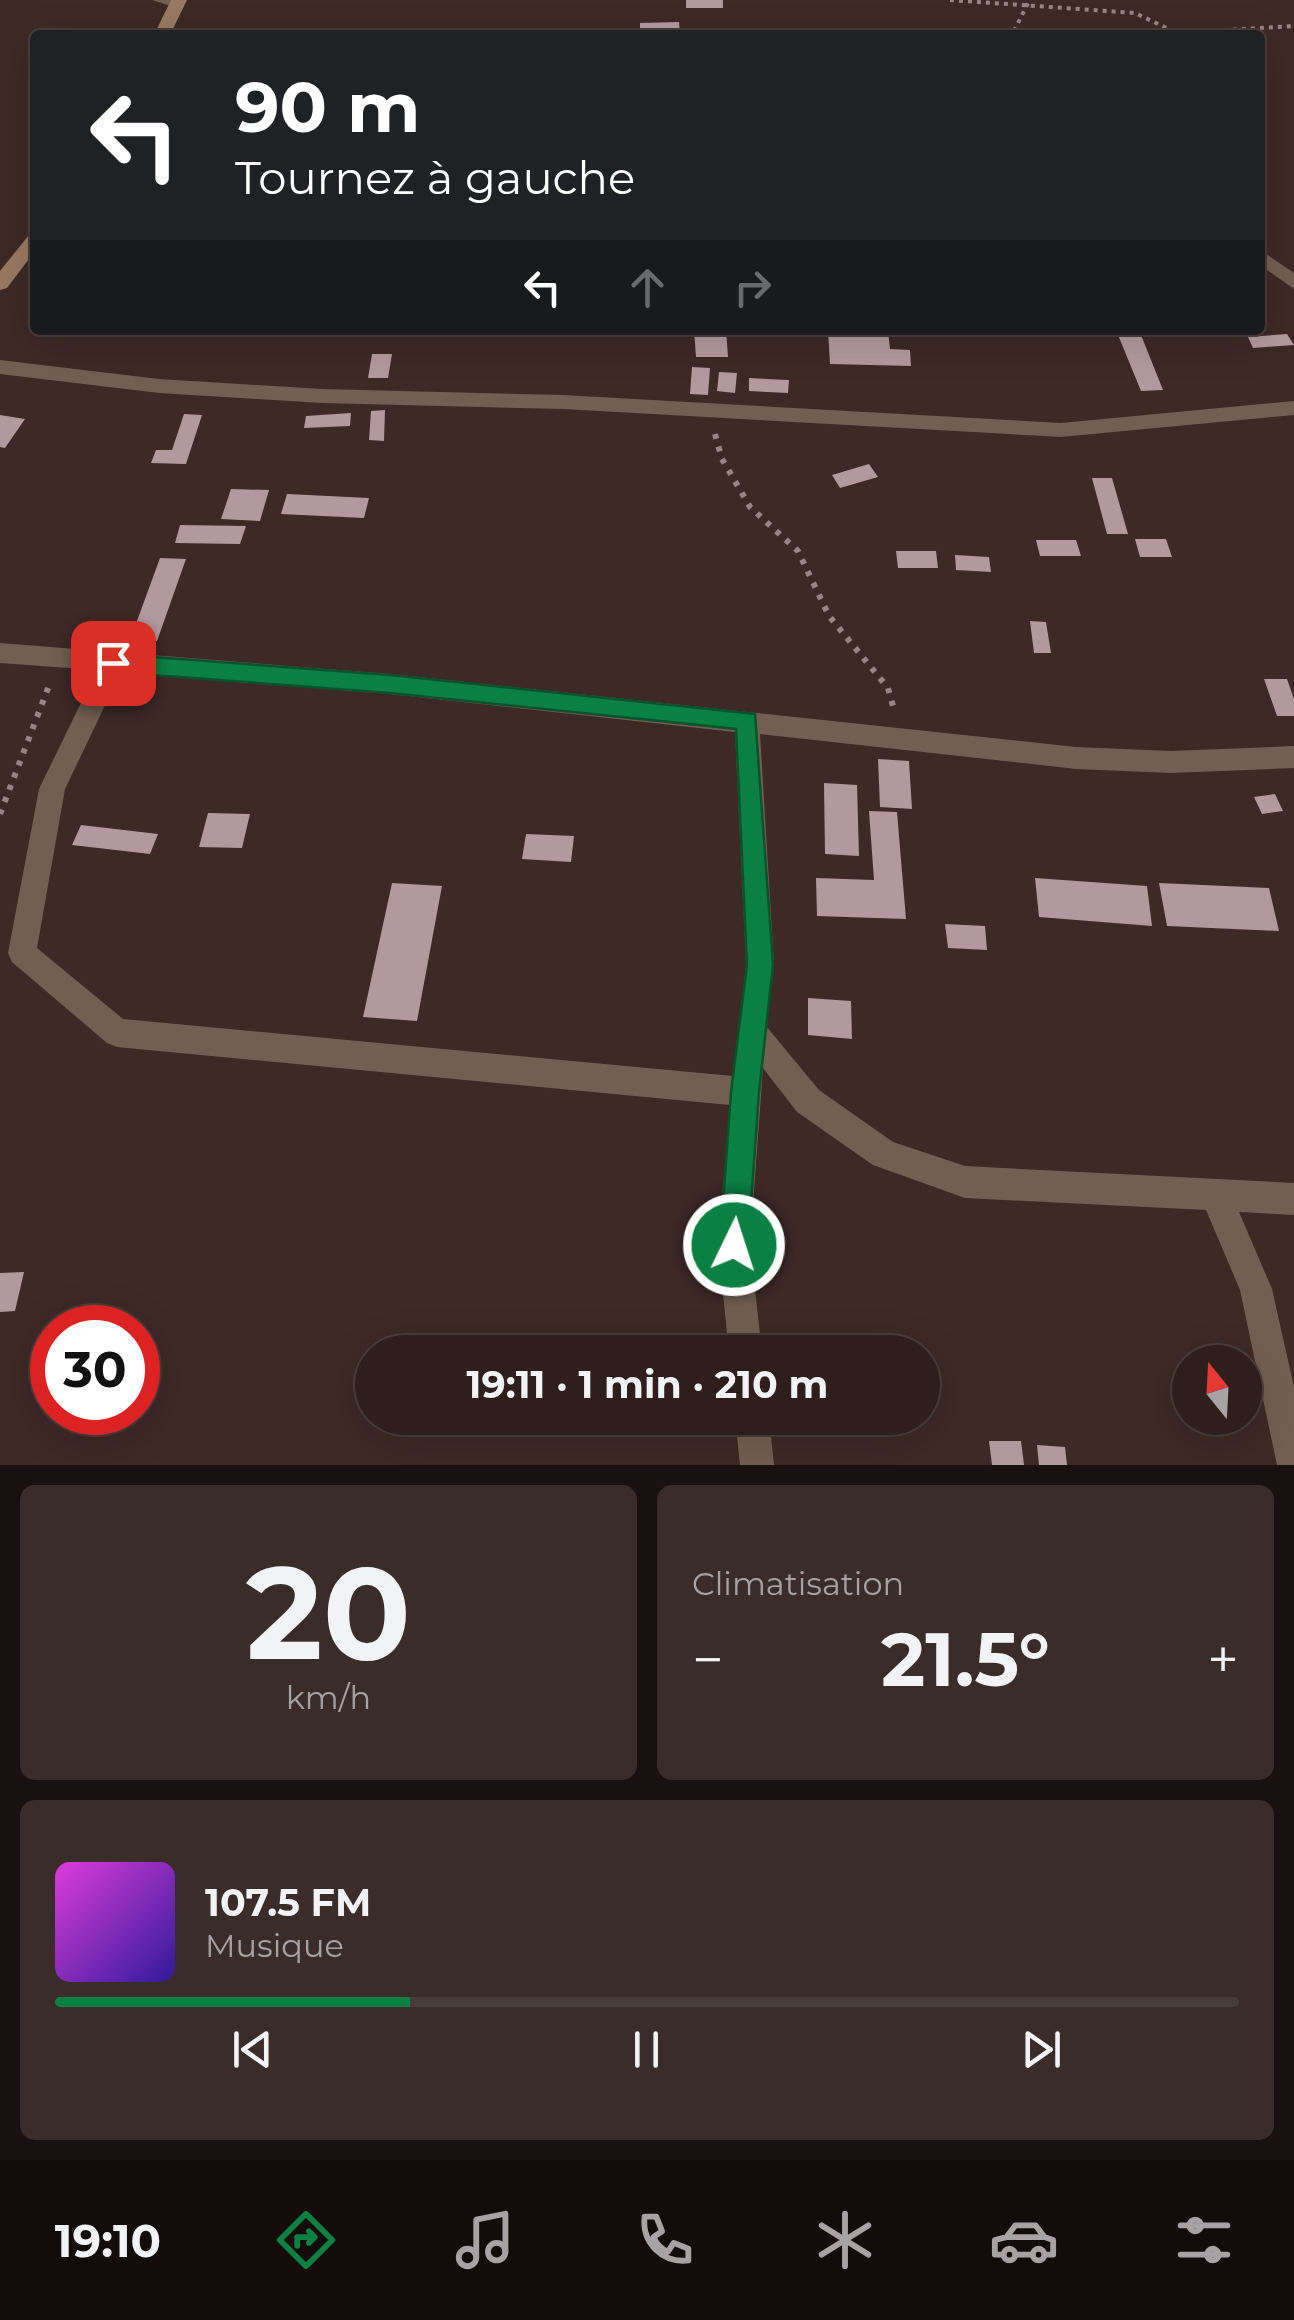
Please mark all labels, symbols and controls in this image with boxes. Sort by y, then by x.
text: 90 m [235,64,420,150]
icon: left [70,70,200,200]
text: Tournez à gauche [235,150,635,205]
icon: left [515,260,570,315]
icon: ahead [620,260,675,315]
icon: right [725,260,780,315]
pin [71,621,156,706]
icon: arrive [86,636,141,691]
position arrow [682,1193,786,1297]
speed limit sign: 30 [30,1305,160,1435]
north arrow [1172,1345,1262,1435]
map controls [1172,1345,1262,1435]
text: 19:11 · 1 min · 210 m [467,1361,828,1408]
text: 20 [246,1533,411,1692]
text: Climatisation [692,1564,904,1603]
text: 21.5° [881,1613,1050,1705]
text: − [692,1626,724,1693]
text: + [1207,1626,1239,1693]
text: km/h [286,1678,371,1717]
text: 107.5 FM [205,1879,371,1926]
text: Musique [205,1926,344,1965]
icon: previous [225,2022,280,2077]
icon: pause [619,2022,674,2077]
icon: next [1014,2022,1069,2077]
icon: directions [271,2205,341,2275]
icon: music [450,2205,520,2275]
icon: phone [630,2205,700,2275]
icon: climate [810,2205,880,2275]
icon: car [989,2205,1059,2275]
icon: filters [1169,2205,1239,2275]
text: 19:10 [55,2213,161,2268]

